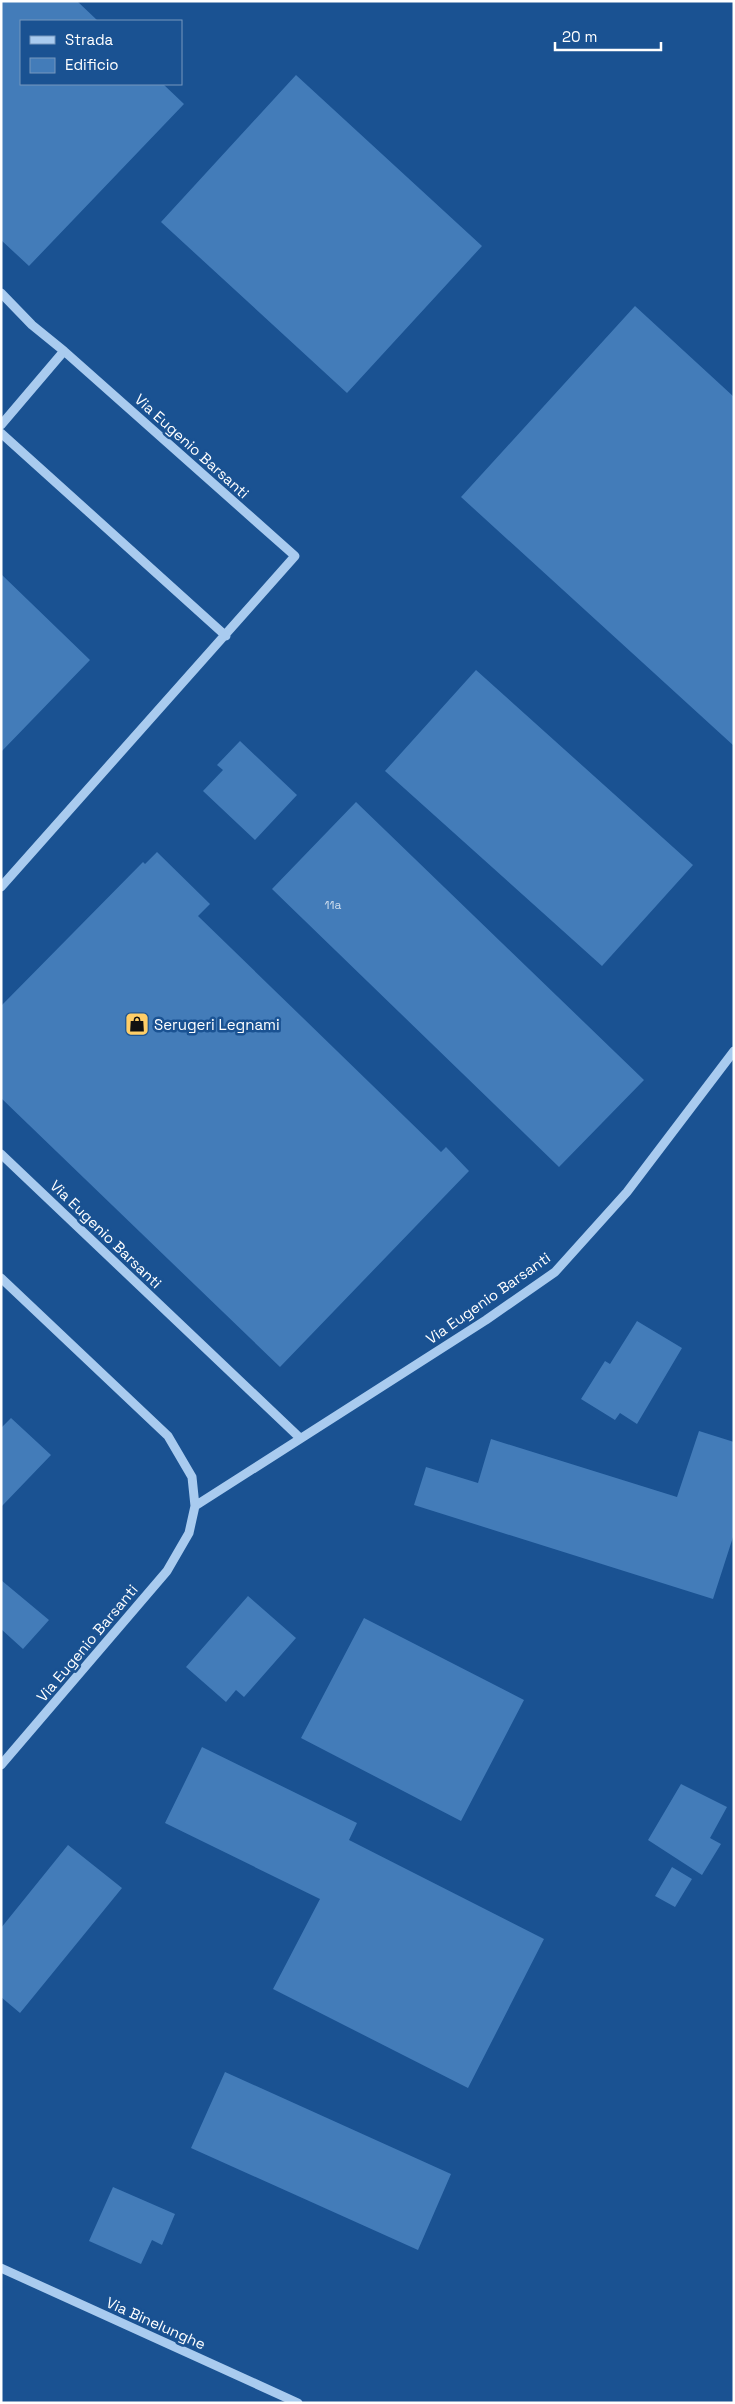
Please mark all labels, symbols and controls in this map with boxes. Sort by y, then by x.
legend [20,20,182,85]
scale bar [555,20,661,52]
text: 20 m [562,27,597,46]
text: Strada [65,30,114,49]
text: Edificio [65,55,119,74]
street label: Via Eugenio Barsanti [131,390,253,502]
house number: 11a [325,897,342,913]
shop icon: Serugeri Legnami [124,1011,150,1037]
place label: Serugeri Legnami [154,1015,280,1034]
street label: Via Eugenio Barsanti [46,1176,166,1292]
street label: Via Eugenio Barsanti [422,1248,554,1348]
street label: Via Eugenio Barsanti [32,1580,142,1706]
street label: Via Binelunghe [103,2293,209,2353]

